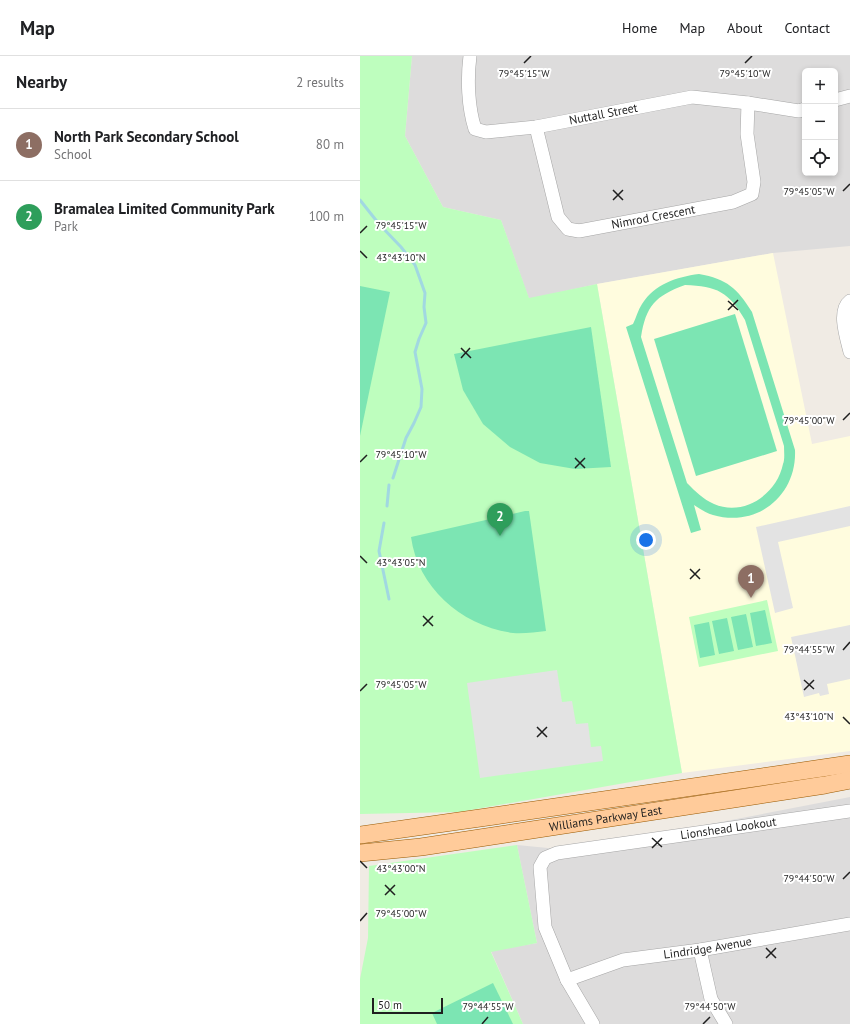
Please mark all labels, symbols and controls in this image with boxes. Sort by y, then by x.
text: Map [20,16,55,40]
text: Home [622,19,657,37]
text: Map [679,19,705,37]
text: About [727,19,763,37]
text: Contact [785,19,830,37]
text: 79°45'15"W [498,67,550,80]
text: 79°45'10"W [719,67,771,80]
map controls [802,68,838,176]
button: + [802,68,838,104]
text: Nearby [16,71,67,93]
text: 2 results [296,74,344,91]
street label: Nuttall Street [568,100,639,127]
button: − [802,104,838,140]
text: North Park Secondary School [54,127,239,146]
text: 1 [25,136,33,153]
text: 80 m [316,136,344,153]
button: locate [802,140,838,176]
text: School [54,146,92,163]
text: 79°45'05"W [783,185,835,198]
text: Bramalea Limited Community Park [54,199,275,218]
street label: Nimrod Crescent [610,201,696,232]
text: 2 [25,208,33,225]
text: 100 m [309,208,344,225]
text: Park [54,218,78,235]
text: 79°45'15"W [375,219,427,232]
text: 43°43'10"N [376,251,426,264]
text: 79°45'00"W [783,414,835,427]
text: 79°45'10"W [375,448,427,461]
pin: 2 [487,503,513,536]
your location [636,530,656,550]
text: 43°43'05"N [376,556,426,569]
pin: 1 [738,565,764,598]
text: 79°44'55"W [783,643,835,656]
text: 79°45'05"W [375,678,427,691]
text: 43°43'10"N [784,710,834,723]
street label: Williams Parkway East [548,802,663,834]
street label: Lionshead Lookout [679,814,777,842]
text: 43°43'00"N [376,862,426,875]
text: 79°44'50"W [783,872,835,885]
text: 79°45'00"W [375,907,427,920]
street label: Lindridge Avenue [663,933,753,962]
scale bar [372,996,443,1015]
text: 50 m [378,998,402,1012]
text: 79°44'55"W [462,1000,514,1013]
text: 79°44'50"W [684,1000,736,1013]

